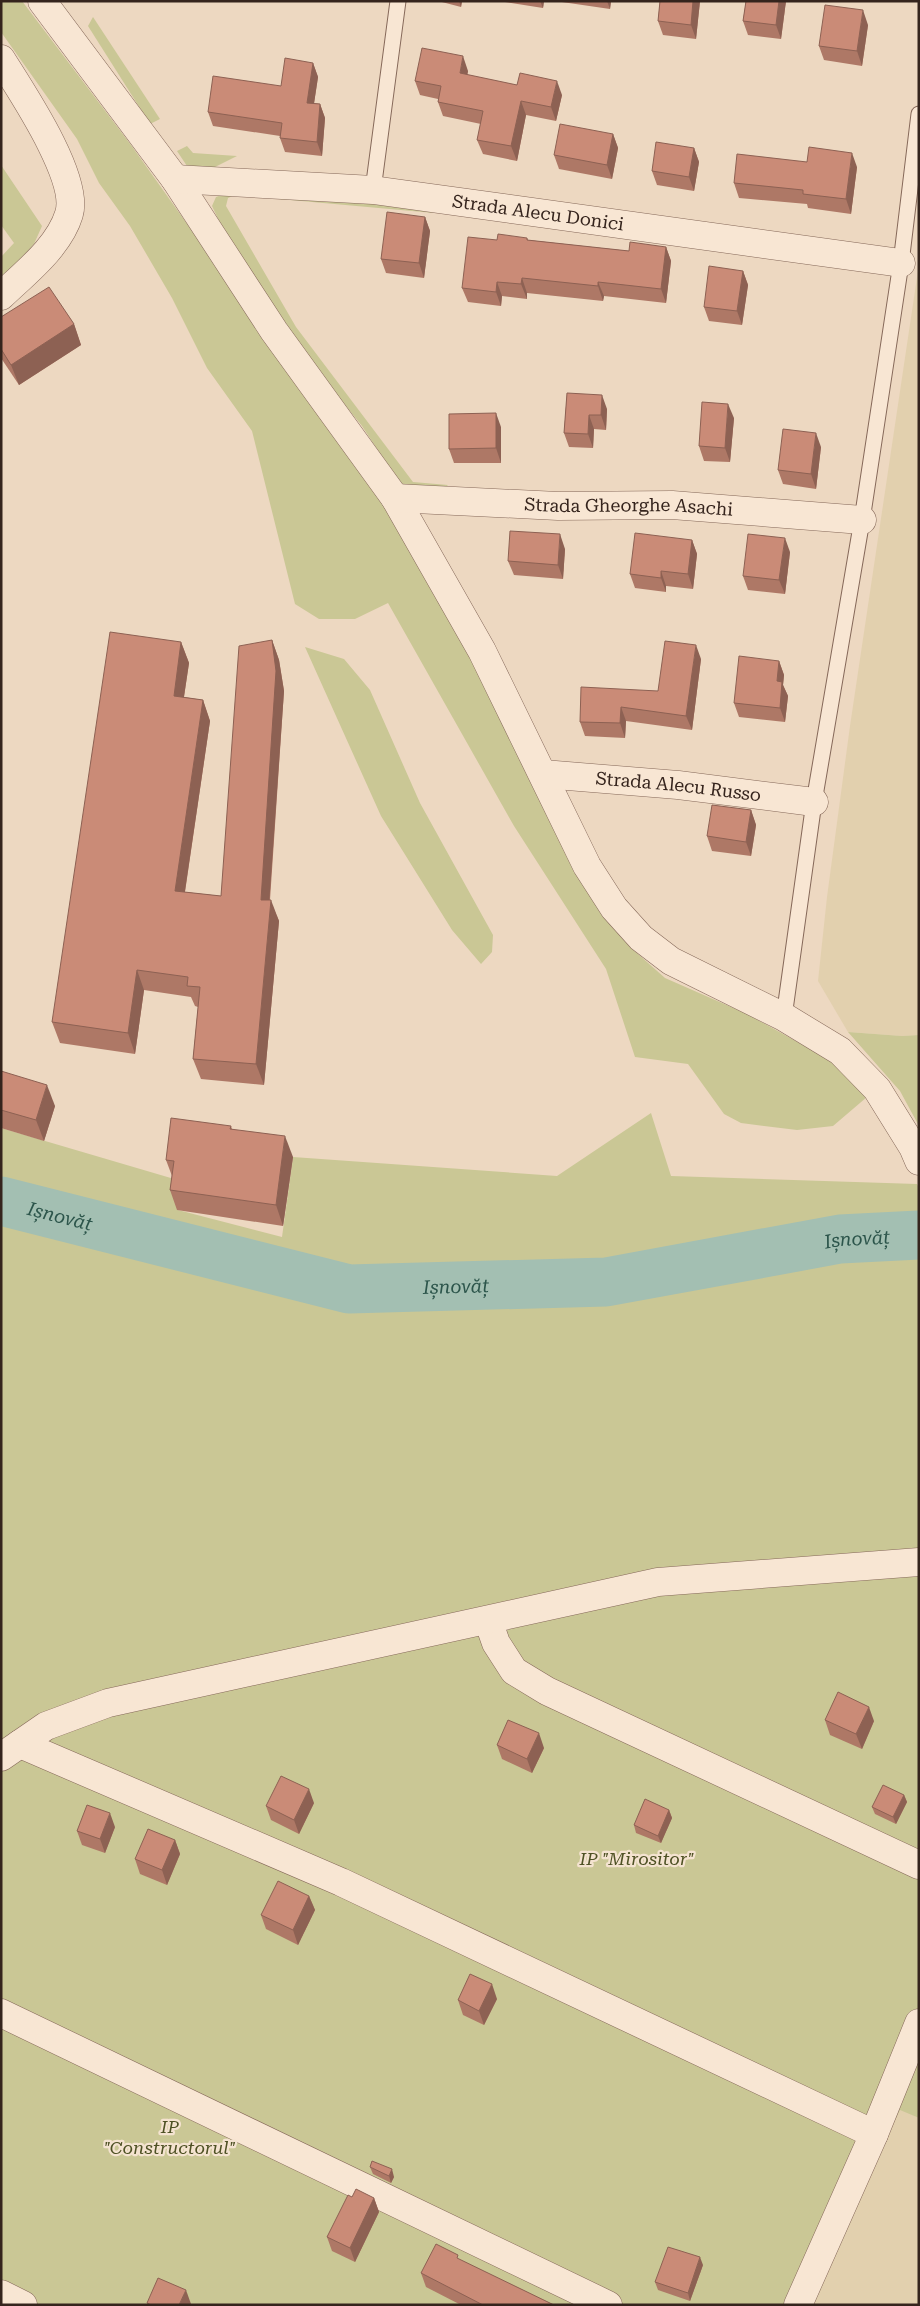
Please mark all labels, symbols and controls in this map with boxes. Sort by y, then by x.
street label: Strada Alecu Donici [451,190,626,235]
street label: Strada Gheorghe Asachi [524,493,734,520]
street label: Strada Alecu Russo [595,767,762,805]
water label: Ișnovăț [24,1197,95,1238]
water label: Ișnovăț [821,1225,891,1254]
water label: Ișnovăț [422,1274,489,1301]
park label: IP "Mirositor" [578,1848,695,1869]
park label: IP "Constructorul" [104,2116,236,2158]

